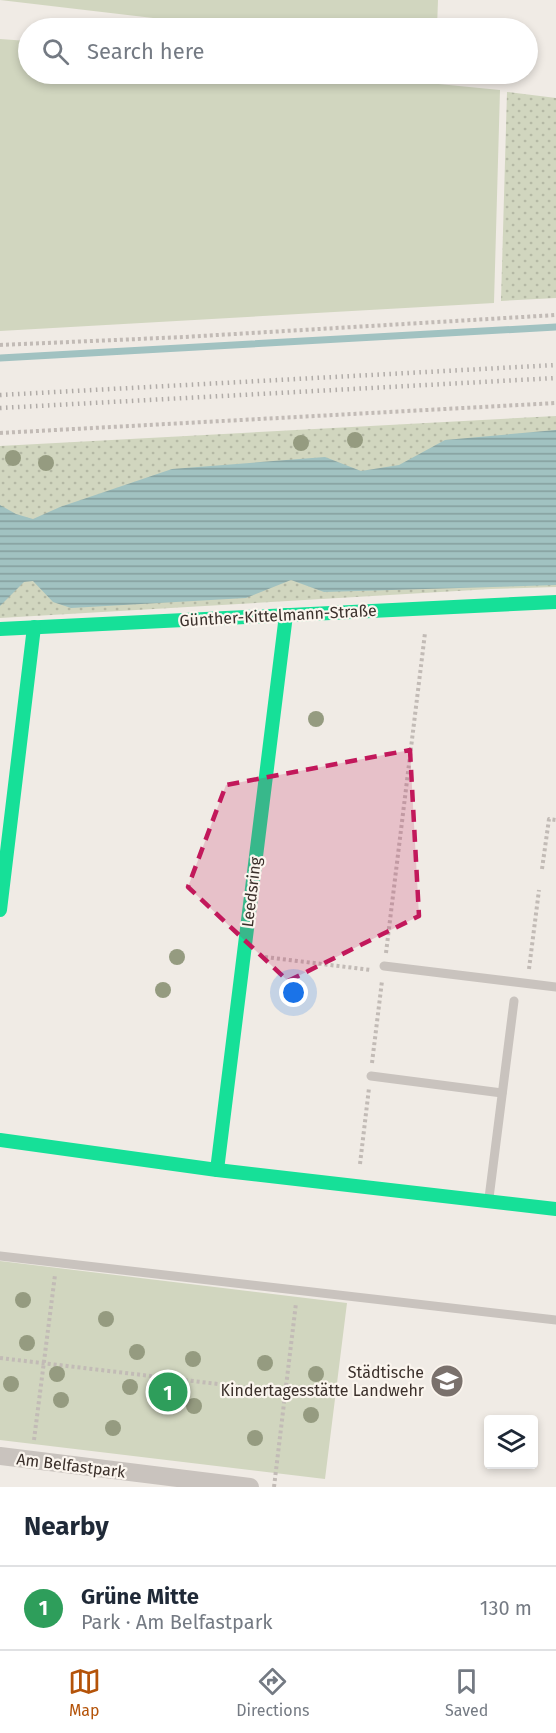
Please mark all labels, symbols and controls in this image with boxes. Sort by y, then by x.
search box [18,18,538,84]
icon: search [39,35,72,68]
text: Search here [87,38,205,65]
street label: Günther-Kittelmann-Straße [179,601,377,630]
street label: Leedsring [238,855,265,928]
your location [279,978,308,1007]
place label: Städtische Kindertagesstätte Landwehr [221,1363,425,1400]
school or university icon: Städtische Kindertagesstätte Landwehr [429,1363,465,1399]
pin: 1 [148,1370,188,1414]
map controls [484,1415,538,1469]
button: layers [484,1415,538,1469]
street label: Am Belfastpark [15,1449,127,1482]
text: Nearby [24,1511,109,1542]
text: Grüne Mitte [81,1583,199,1610]
text: 1 [39,1596,48,1620]
text: 130 m [480,1596,532,1620]
text: Park · Am Belfastpark [81,1610,273,1634]
tab: Map [68,1665,101,1720]
tab: Directions [236,1665,310,1720]
tab: Saved [445,1665,488,1720]

